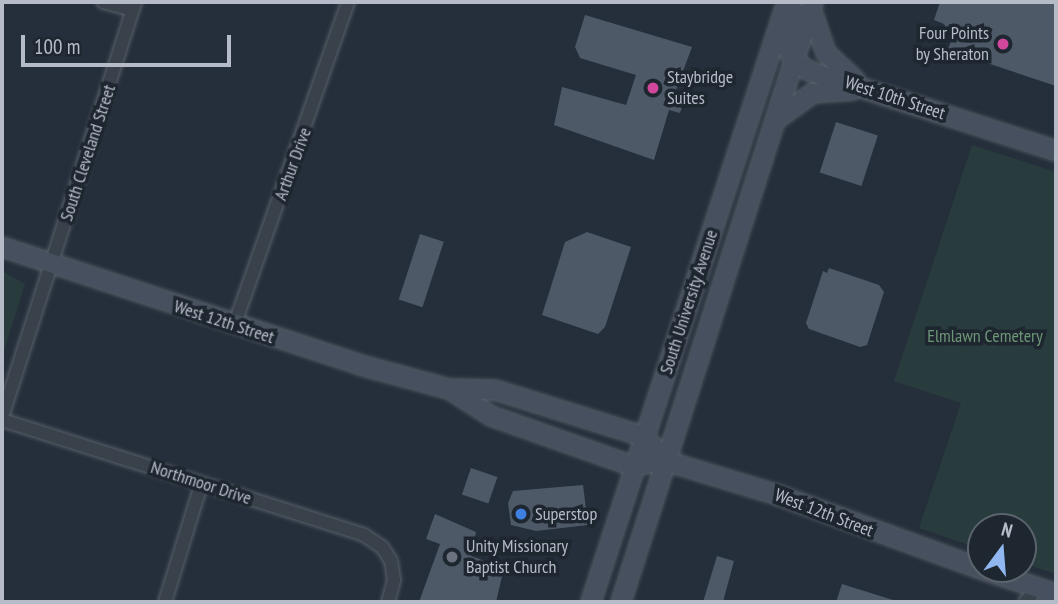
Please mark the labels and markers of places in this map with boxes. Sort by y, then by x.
place label: Four Points by Sheraton [915,23,989,66]
marker: Four Points by Sheraton [995,36,1011,52]
place label: Staybridge Suites [667,67,733,110]
marker: Staybridge Suites [645,80,661,96]
place label: Superstop [535,503,597,525]
marker: Superstop [513,506,529,522]
place label: Unity Missionary Baptist Church [466,536,569,578]
marker: Unity Missionary Baptist Church [444,549,460,565]

